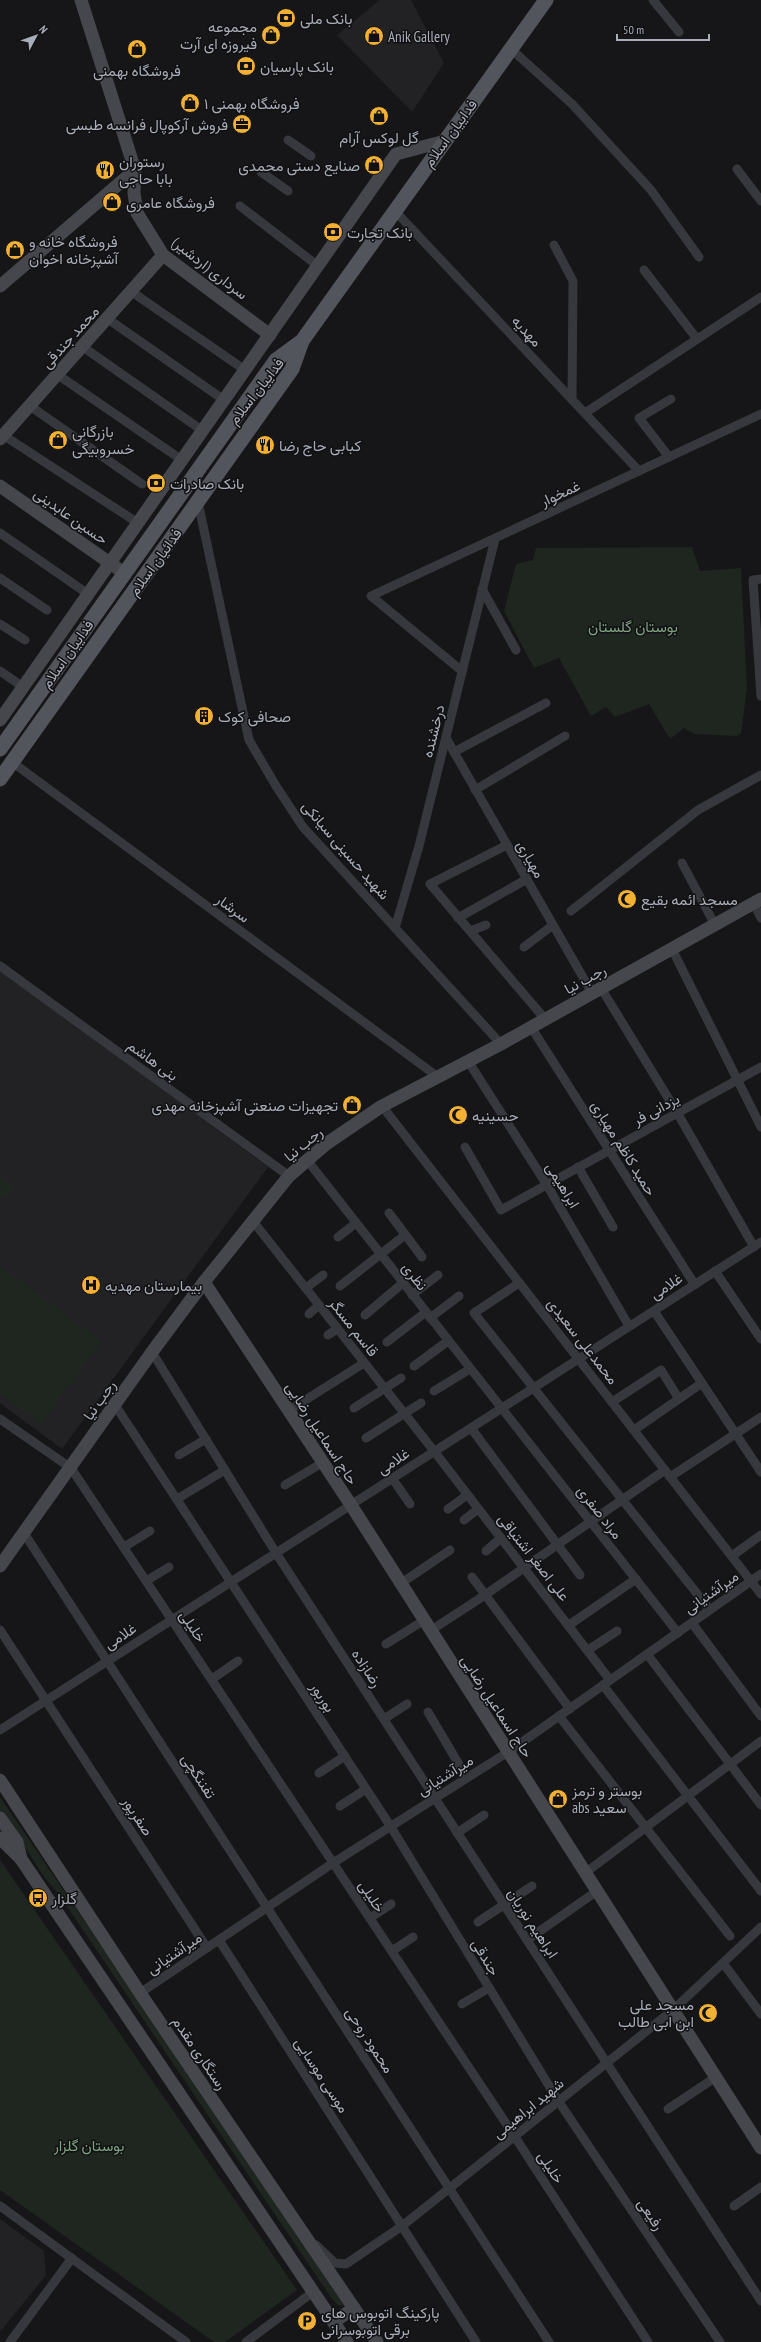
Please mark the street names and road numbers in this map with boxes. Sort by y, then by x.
street label: فداییان اسلام [419,95,482,171]
street label: سرداری (اردشیر) [168,232,252,304]
street label: محمد جندقی [37,302,104,373]
street label: مهدیه [508,311,546,351]
street label: فداییان اسلام [224,354,289,429]
street label: غمخوار [536,475,583,511]
street label: حسین عابدینی [30,483,112,549]
street label: فدائیان اسلام [124,524,187,600]
street label: فداییان اسلام [36,616,98,693]
street label: درخشنده [417,703,449,759]
street label: شهید حسینی سیانکی [297,797,394,904]
street label: مهیاری [512,837,549,882]
street label: سرشار [212,889,254,927]
street label: رجب نیا [561,960,609,998]
street label: بنی هاشم [123,1035,182,1086]
street label: یزدانی فر [628,1089,683,1131]
street label: حمید کاظم مهیاری [586,1097,661,1200]
street label: رجب نیا [280,1122,326,1166]
street label: ابراهیمی [541,1158,584,1212]
street label: نظری [397,1258,432,1295]
street label: غلامی [646,1268,686,1304]
street label: قاسم مسگر [324,1293,383,1361]
street label: محمدعلی سعیدی [542,1294,623,1389]
street label: رجب نیا [78,1376,120,1424]
street label: حاج اسماعیل رضایی [280,1378,362,1489]
street label: غلامی [373,1443,413,1479]
street label: مراد صفری [572,1481,627,1543]
street label: علی اصغر اشتیاقی [493,1509,574,1605]
street label: میرآشتیانی [680,1566,743,1619]
street label: خلیلی [175,1606,211,1646]
street label: غلامی [100,1618,140,1654]
street label: رضازاده [348,1645,386,1691]
street label: حاج اسماعیل رضایی [455,1651,537,1762]
street label: بوربور [306,1678,340,1716]
street label: تفننگچی [177,1750,221,1803]
street label: میرآشتیانی [413,1750,477,1801]
street label: صفرپور [117,1792,158,1840]
street label: خلیلی [354,1876,389,1916]
street label: ابراهیم نوریان [503,1884,563,1962]
street label: میرآشتیانی [143,1928,206,1979]
street label: جندقی [467,1935,504,1979]
street label: محمود روحی [341,2003,398,2077]
street label: رستگاری مقدم [168,2013,231,2094]
street label: موسی موسایی [290,2034,353,2117]
street label: شهید ابراهیمی [488,2073,568,2143]
street label: خلیلی [533,2147,568,2187]
street label: رفیعی [633,2194,669,2234]

